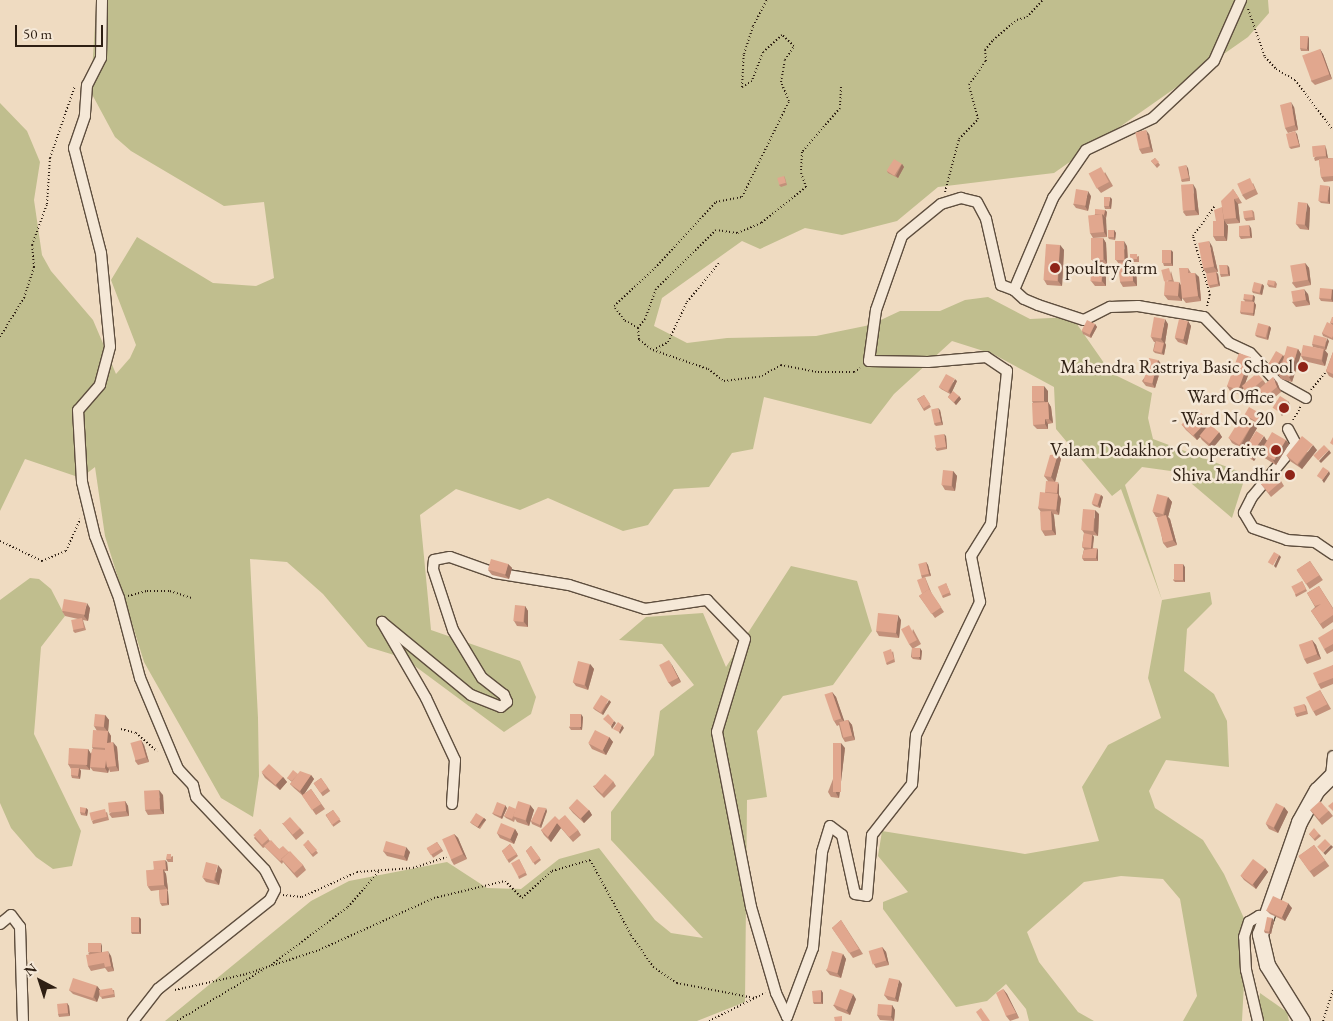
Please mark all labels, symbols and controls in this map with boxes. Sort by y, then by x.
scale bar [18,15,105,47]
text: 50 m [23,24,52,43]
place label: poultry farm [1065,257,1158,279]
marker: poultry farm [1049,262,1061,274]
place label: Mahendra Rastriya Basic School [1060,356,1293,378]
marker: Mahendra Rastriya Basic School [1297,361,1309,373]
place label: Ward Office - Ward No. 20 [1172,386,1274,430]
marker: Ward Office - Ward No. 20 [1278,402,1290,414]
place label: Valam Dadakhor Cooperative [1050,439,1266,461]
marker: Valam Dadakhor Cooperative [1270,444,1282,456]
place label: Shiva Mandhir [1173,464,1280,486]
marker: Shiva Mandhir [1284,469,1296,481]
north arrow [15,956,65,1006]
text: N [20,959,40,980]

